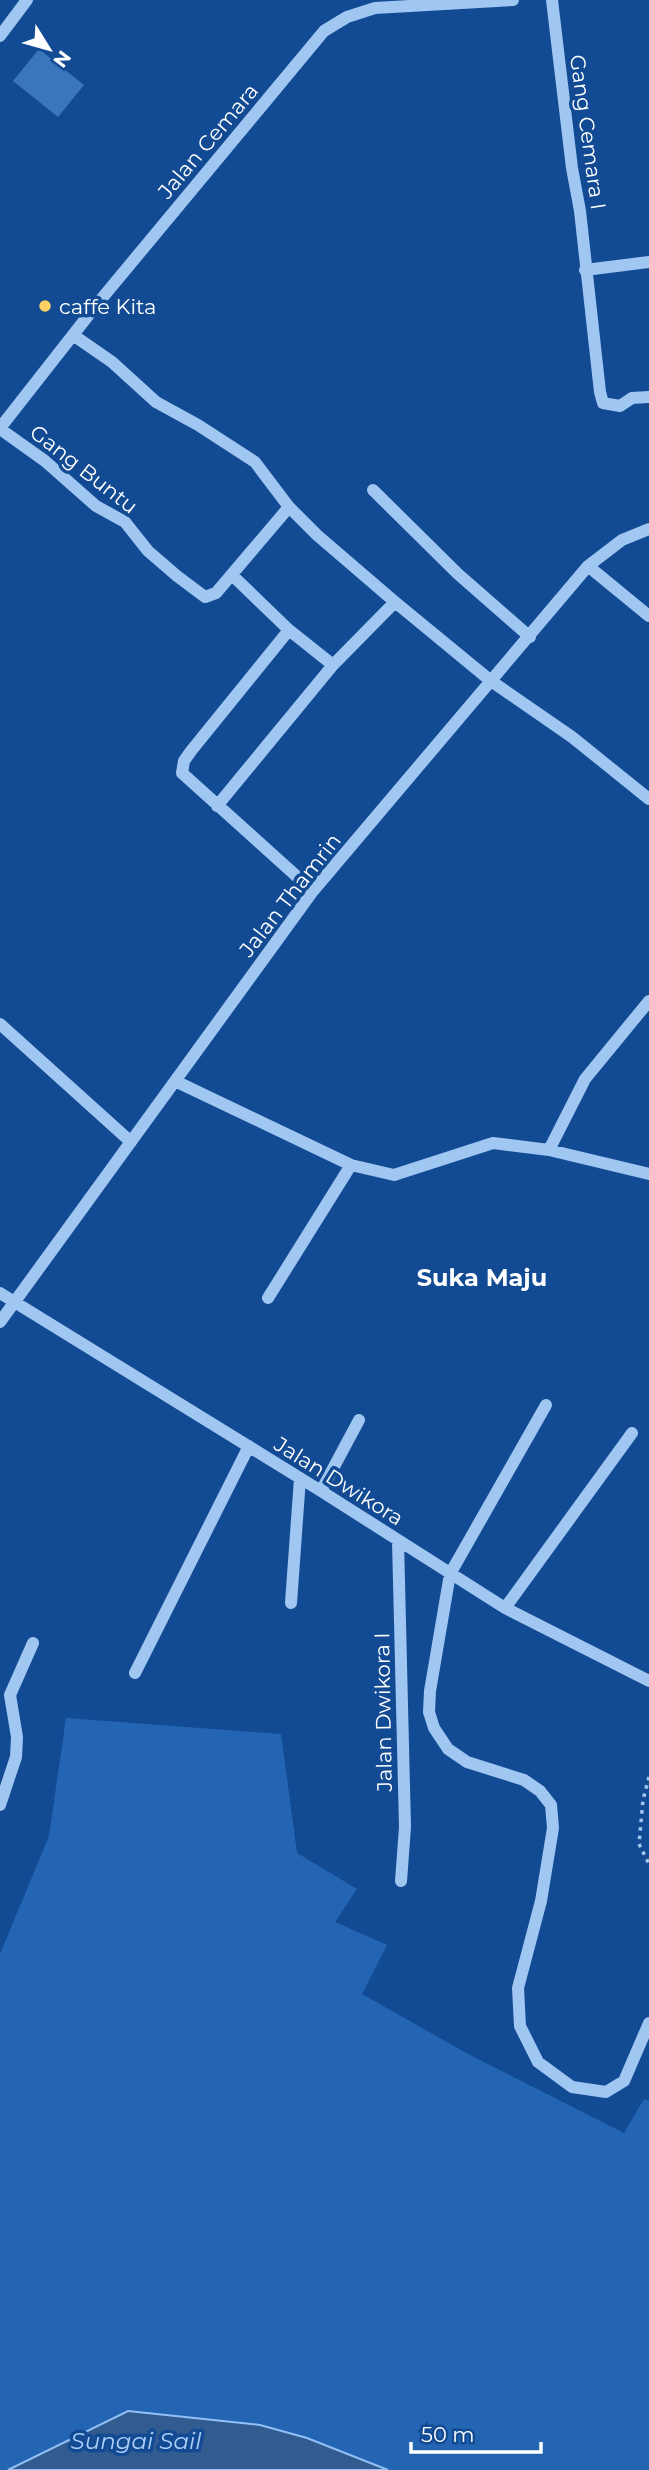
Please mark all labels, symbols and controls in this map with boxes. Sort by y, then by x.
north arrow [14,14,84,84]
text: N [48,46,76,72]
street label: Gang Cemara I [565,53,611,211]
street label: Jalan Cemara [152,78,263,204]
place label: caffe Kita [59,294,156,319]
marker: caffe Kita [37,298,53,314]
street label: Gang Buntu [25,419,143,519]
street label: Jalan Thamrin [233,828,346,962]
district label: Suka Maju [417,1263,547,1292]
street label: Jalan Dwikora [269,1431,408,1531]
street label: Jalan Dwikora I [369,1632,397,1793]
scale bar [411,2410,540,2454]
text: 50 m [421,2422,475,2447]
water label: Sungai Sail [71,2427,202,2455]

